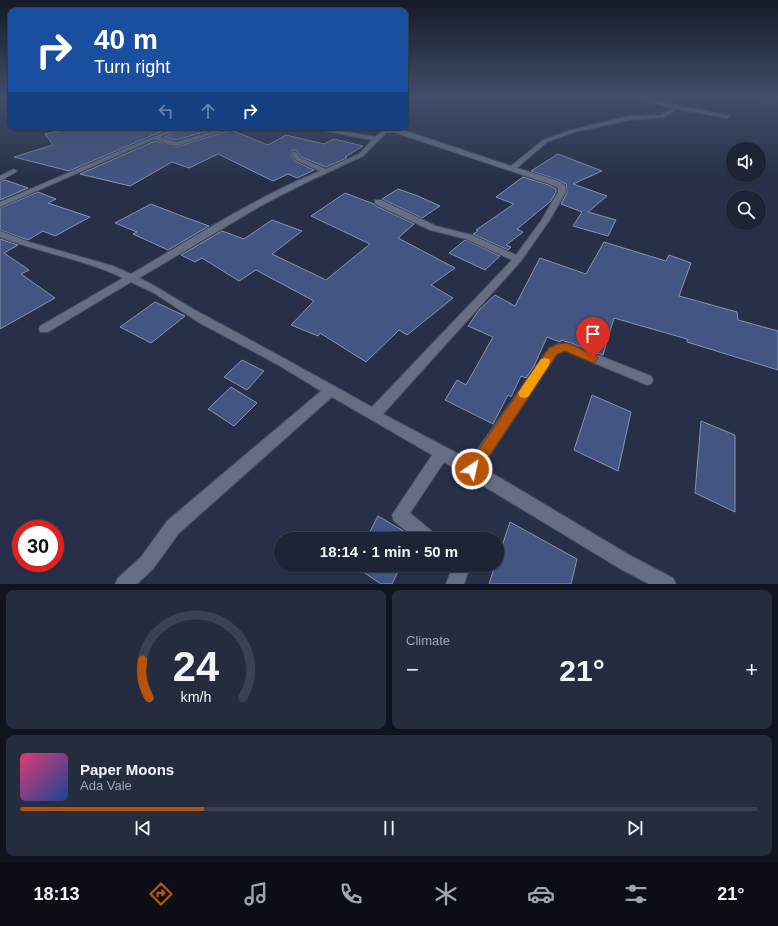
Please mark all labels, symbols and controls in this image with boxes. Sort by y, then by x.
icon: right [28,24,80,76]
text: 40 m [94,24,158,55]
text: Turn right [94,57,170,77]
icon: left [155,100,177,122]
icon: ahead [197,100,219,122]
icon: right [239,100,261,122]
map controls [726,142,766,230]
button: sound [726,142,766,182]
button: search [726,190,766,230]
pin [576,317,610,358]
icon: arrive [582,323,604,345]
position arrow [451,448,493,490]
speed limit sign: 30 [12,520,64,572]
text: 18:14 · 1 min · 50 m [320,543,458,560]
text: Climate [406,633,450,648]
text: 24 [173,642,219,689]
text: 21° [559,654,605,687]
text: − [406,657,419,682]
text: + [745,657,758,682]
text: km/h [181,688,212,704]
text: Paper Moons [80,761,174,778]
text: Ada Vale [80,778,132,793]
icon: previous [132,817,154,839]
icon: pause [378,817,400,839]
icon: next [624,817,646,839]
icon: directions [147,880,175,908]
icon: music [242,880,270,908]
icon: phone [337,880,365,908]
icon: climate [432,880,460,908]
icon: car [527,880,555,908]
icon: filters [622,880,650,908]
text: 18:13 [34,884,80,904]
text: 21° [717,884,744,904]

